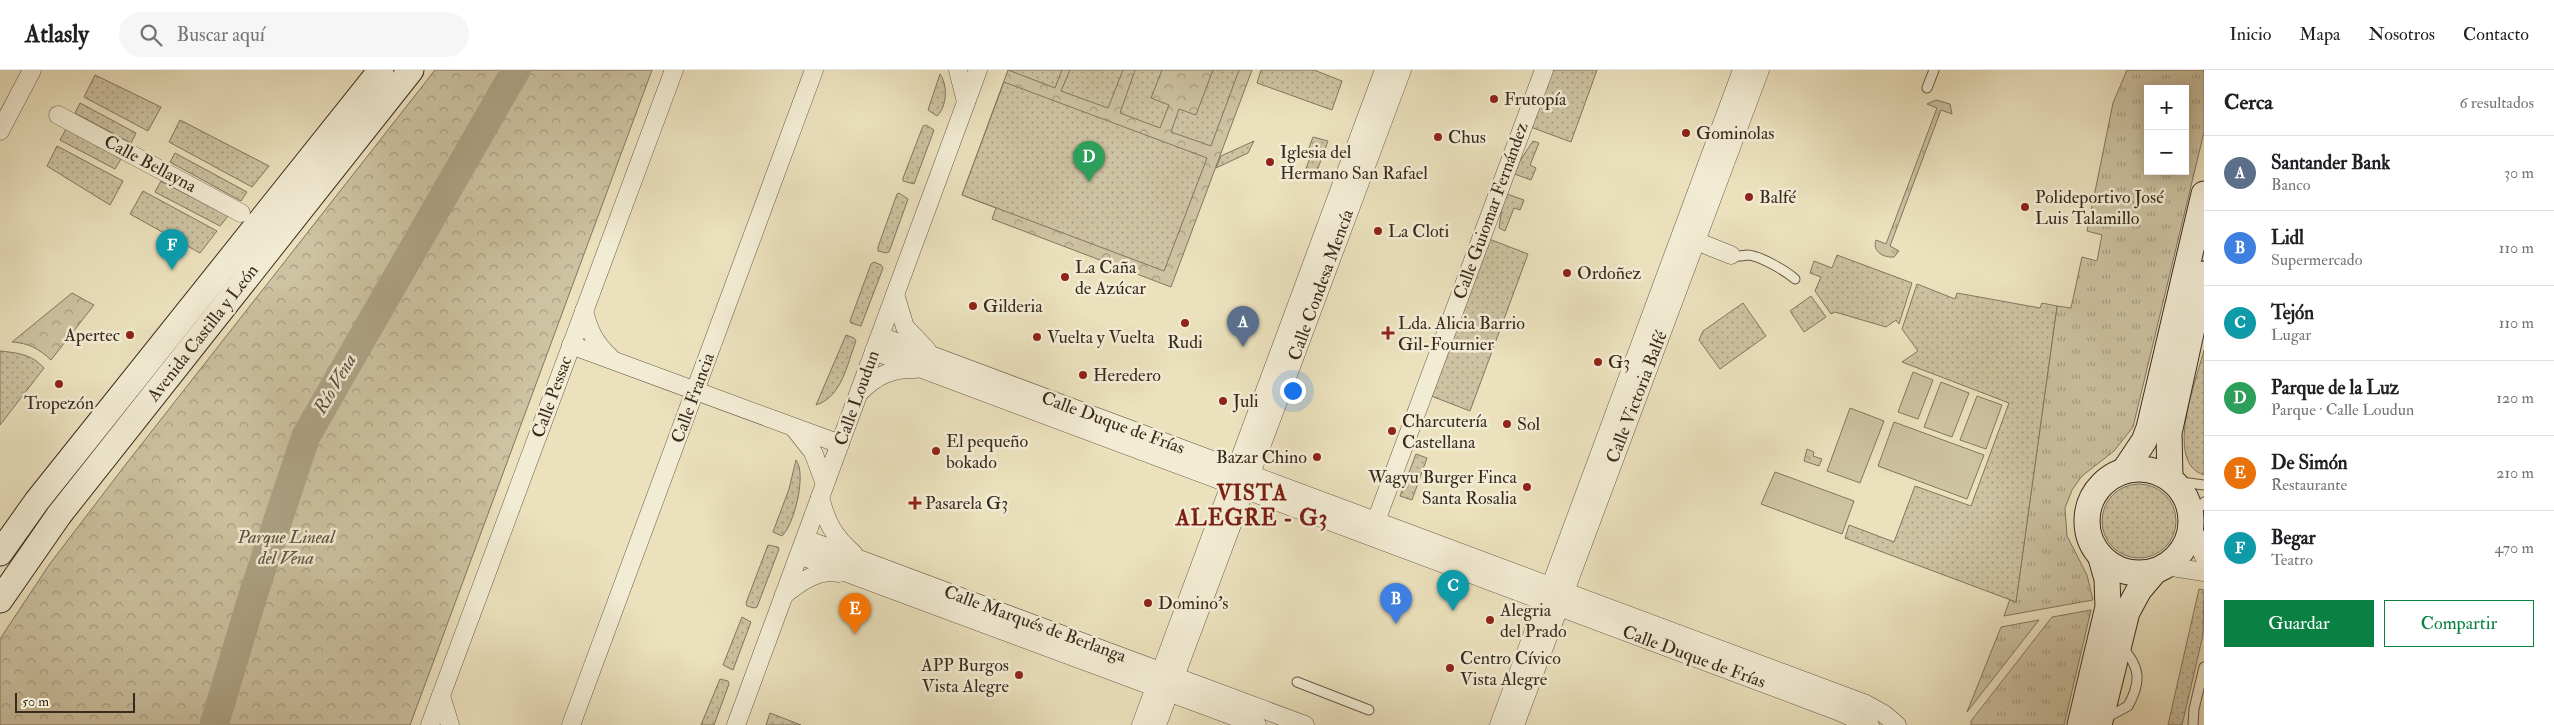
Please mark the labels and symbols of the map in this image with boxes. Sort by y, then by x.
place label: Frutopía [1504,88,1567,111]
marker: Frutopía [1488,93,1500,105]
street label: Calle Guiomar Fernández [1448,119,1534,303]
place label: Gominolas [1696,122,1775,145]
place label: Chus [1448,126,1486,149]
marker: Gominolas [1680,127,1692,139]
street label: Calle Bellayna [100,130,201,198]
marker: Chus [1432,131,1444,143]
pin: D [1073,141,1105,182]
place label: Iglesia del Hermano San Rafael [1280,141,1428,185]
marker: Iglesia del Hermano San Rafael [1264,156,1276,168]
place label: Balfé [1759,186,1797,209]
place label: Polideportivo José Luis Talamillo [2035,186,2164,230]
marker: Balfé [1743,191,1755,203]
marker: Polideportivo José Luis Talamillo [2019,201,2031,213]
street label: Calle Condesa Mencía [1283,206,1359,364]
place label: La Cloti [1388,220,1449,243]
marker: La Cloti [1372,225,1384,237]
pin: F [156,229,188,270]
place label: La Caña de Azúcar [1075,256,1146,300]
street label: Avenida Castilla y León [142,260,264,407]
place label: Ordoñez [1577,262,1642,285]
marker: Ordoñez [1561,267,1573,279]
marker: La Caña de Azúcar [1059,271,1071,283]
place label: Gilderia [983,295,1043,318]
marker: Gilderia [967,300,979,312]
pin: A [1227,306,1259,347]
place label: Lda. Alicia Barrio Gil-Fournier [1398,312,1525,356]
marker: Rudi [1179,317,1191,329]
place label: Apertec [64,324,120,347]
place label: Vuelta y Vuelta [1047,326,1155,349]
marker: Lda. Alicia Barrio Gil-Fournier [1382,327,1394,339]
street label: Calle Victoria Balfé [1601,327,1673,466]
marker: Apertec [124,329,136,341]
marker: Vuelta y Vuelta [1031,331,1043,343]
place label: Rudi [1167,331,1203,354]
street label: Calle Loudun [829,347,885,449]
street label: Calle Francia [666,349,720,446]
water label: Río Vena [308,350,362,419]
place label: G3 [1608,351,1630,374]
street label: Calle Pessac [527,353,577,441]
marker: G3 [1592,356,1604,368]
place label: Heredero [1093,364,1161,387]
marker: Heredero [1077,369,1089,381]
marker: Tropezón [53,378,65,390]
your location [1280,378,1306,404]
street label: Calle Duque de Frías [1038,386,1188,460]
place label: Juli [1232,390,1259,413]
place label: Tropezón [24,392,94,415]
marker: Juli [1217,395,1229,407]
place label: Charcutería Castellana [1402,410,1488,454]
place label: Sol [1517,413,1541,436]
marker: Sol [1501,418,1513,430]
marker: Charcutería Castellana [1386,425,1398,437]
place label: El pequeño bokado [946,430,1028,474]
marker: El pequeño bokado [930,445,942,457]
place label: Bazar Chino [1216,446,1307,469]
marker: Bazar Chino [1311,451,1323,463]
place label: Wagyu Burger Finca Santa Rosalia [1367,466,1518,510]
district label: VISTA ALEGRE - G3 [1175,479,1328,532]
marker: Wagyu Burger Finca Santa Rosalia [1521,481,1533,493]
place label: Pasarela G3 [925,492,1008,515]
marker: Pasarela G3 [909,497,921,509]
park label: Parque Lineal del Vena [237,526,336,570]
pin: C [1437,570,1469,611]
street label: Calle Marqués de Berlanga [941,580,1130,668]
pin: B [1380,583,1412,624]
place label: Domino's [1158,592,1228,615]
pin: E [839,593,871,634]
marker: Domino's [1142,597,1154,609]
place label: Alegria del Prado [1499,599,1567,643]
marker: Alegria del Prado [1484,614,1496,626]
street label: Calle Duque de Frías [1619,620,1769,694]
place label: Centro Cívico Vista Alegre [1460,647,1561,691]
place label: APP Burgos Vista Alegre [920,654,1009,698]
marker: Centro Cívico Vista Alegre [1444,662,1456,674]
marker: APP Burgos Vista Alegre [1013,669,1025,681]
scale bar [15,690,135,713]

